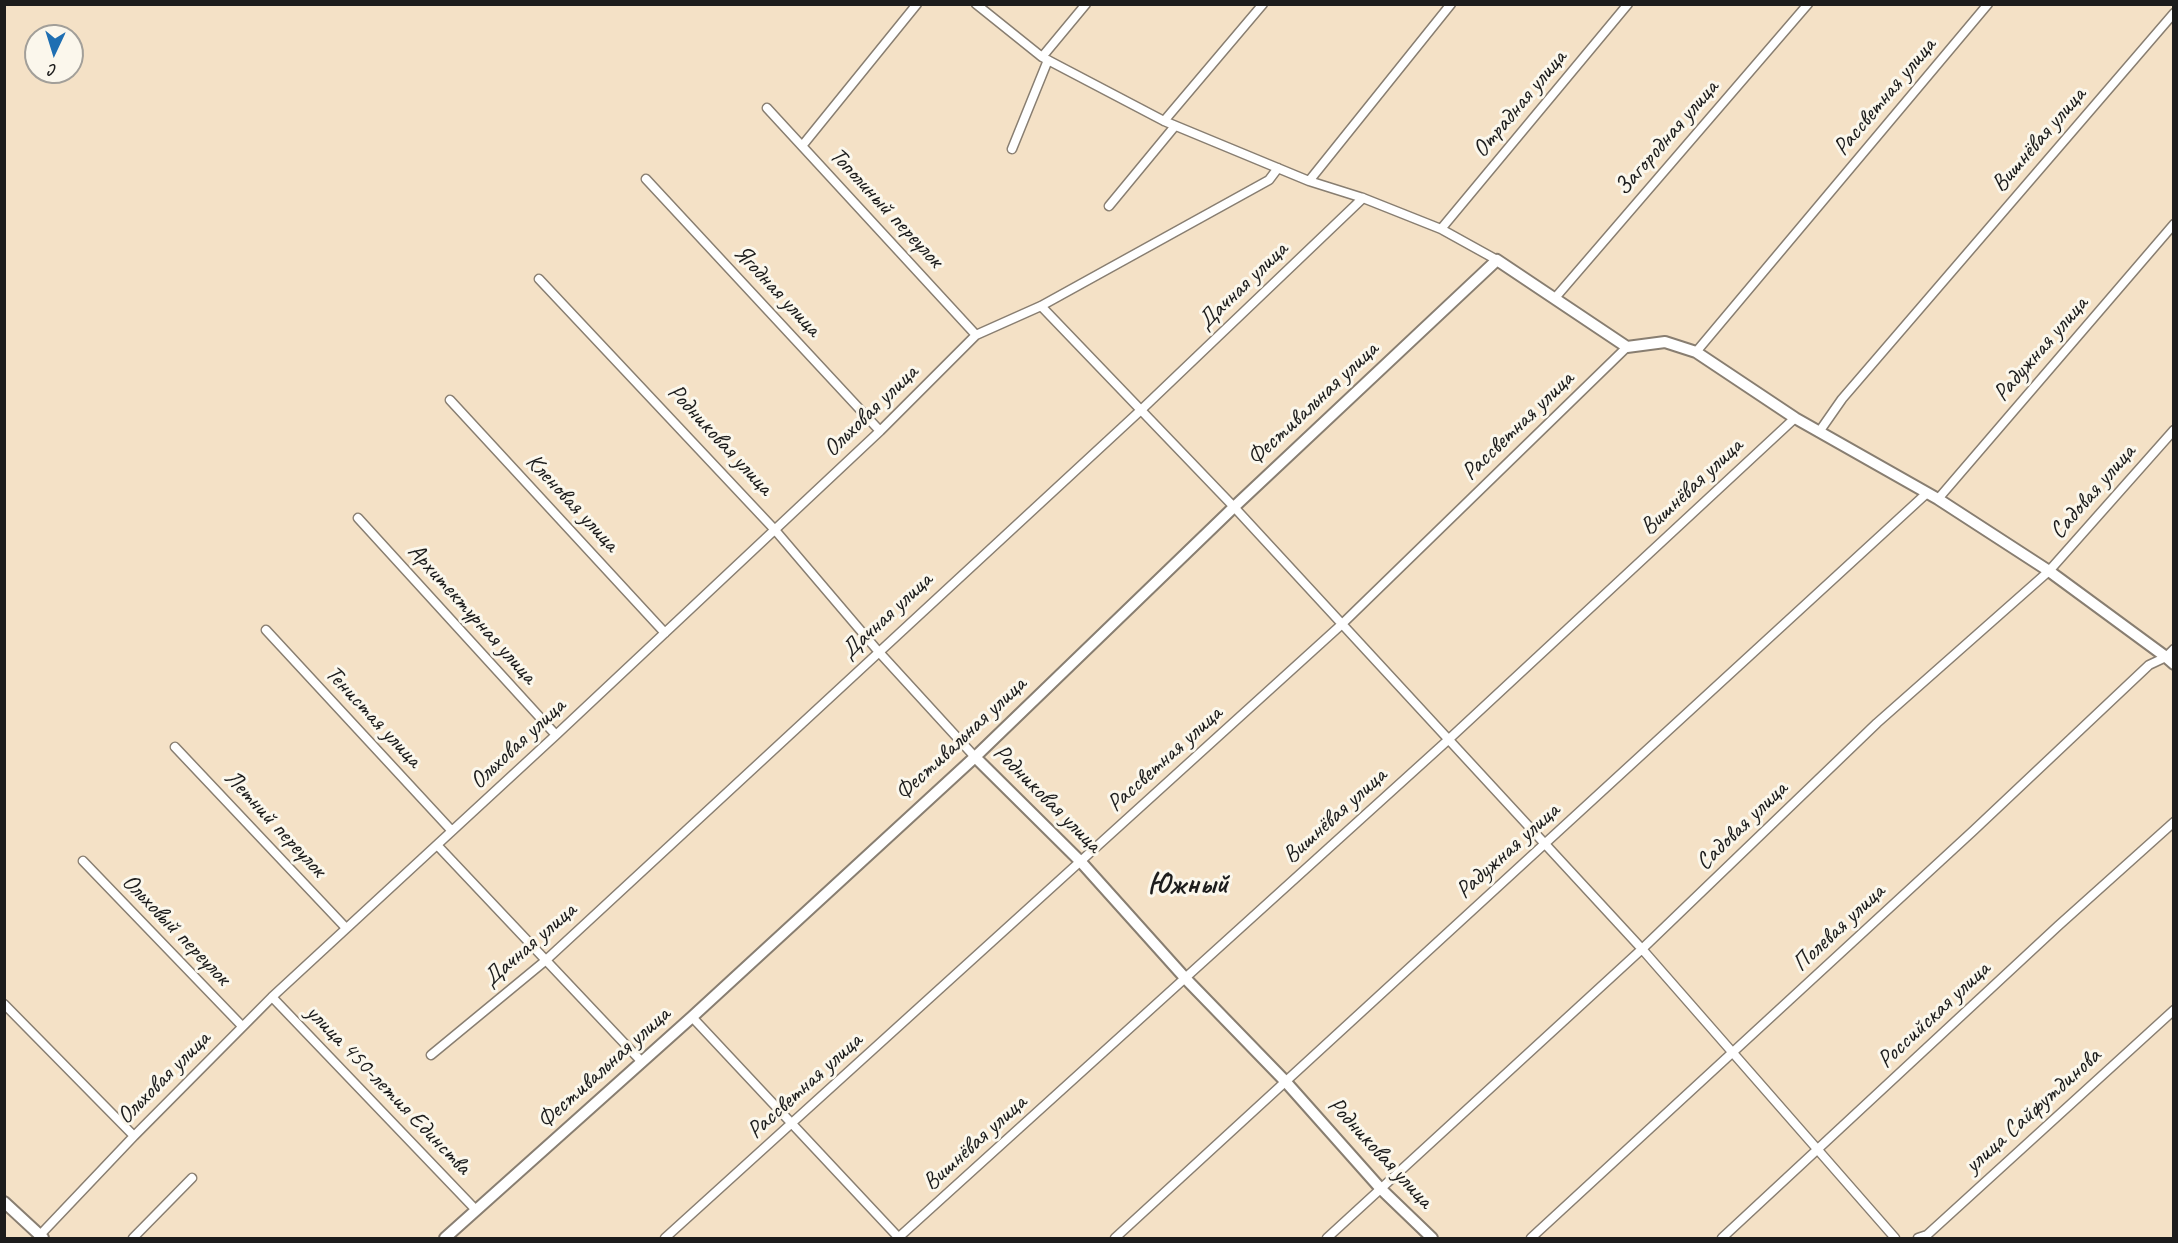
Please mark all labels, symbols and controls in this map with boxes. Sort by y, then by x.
north arrow [24,24,84,84]
street label: Рассветная улица [1827,32,1943,162]
street label: Отрадная улица [1467,44,1573,164]
text: С [48,60,58,80]
street label: Загородная улица [1609,74,1725,202]
street label: Вишнёвая улица [1986,82,2092,198]
street label: Тополиный переулок [823,142,949,274]
street label: Дачная улица [1192,236,1294,336]
street label: Ягодная улица [727,239,827,343]
street label: Радужная улица [1988,291,2094,407]
street label: Фестивальная улица [1241,336,1385,472]
street label: Ольховая улица [818,359,924,463]
street label: Рассветная улица [1456,365,1580,487]
street label: Родниковая улица [661,378,779,502]
street label: Вишнёвая улица [1635,432,1749,542]
street label: Садовая улица [2044,439,2142,545]
street label: Кленовая улица [519,448,625,558]
street label: Архитектурная улица [401,538,543,690]
street label: Дачная улица [835,566,939,666]
street label: Тенистая улица [318,660,428,774]
street label: Фестивальная улица [889,671,1033,807]
street label: Ольховая улица [464,692,572,796]
street label: Рассветная улица [1101,700,1229,818]
street label: Родниковая улица [987,739,1107,859]
street label: Вишнёвая улица [1277,762,1393,870]
street label: Летний переулок [218,764,332,884]
street label: Садовая улица [1690,775,1794,877]
street label: Радужная улица [1450,797,1566,905]
district label: Южный [1148,867,1228,903]
street label: Ольховый переулок [115,868,237,992]
street label: Полевая улица [1787,878,1891,978]
street label: Дачная улица [477,897,583,993]
street label: Российская улица [1872,955,1996,1075]
street label: улица 450-летия Единства [299,999,477,1181]
street label: Фестивальная улица [531,1001,677,1135]
street label: Ольховая улица [111,1025,217,1131]
street label: Рассветная улица [741,1027,869,1145]
street label: улица Сайфутдинова [1959,1042,2107,1180]
street label: Вишнёвая улица [917,1089,1033,1197]
street label: Родниковая улица [1321,1091,1439,1215]

